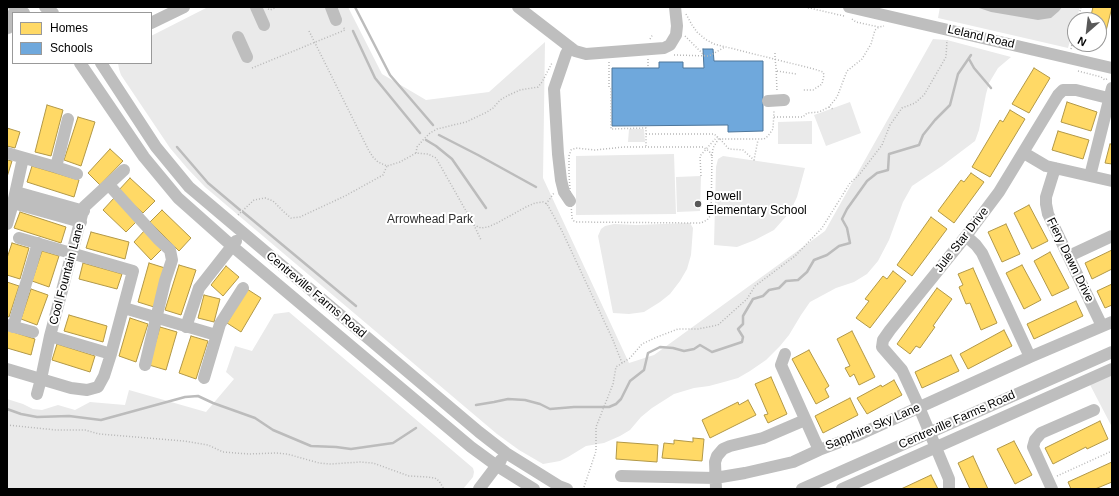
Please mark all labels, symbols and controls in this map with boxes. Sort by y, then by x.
legend [12,12,152,64]
north arrow [1067,12,1107,52]
text: Homes [50,21,88,35]
street label: Leland Road [946,22,1016,52]
text: N [1076,35,1088,49]
text: Schools [50,41,93,55]
place label: Powell Elementary School [706,190,807,218]
marker: Powell Elementary School [693,199,703,209]
street label: Jule Star Drive [932,205,992,275]
park label: Arrowhead Park [387,213,473,227]
street label: Fiery Dawn Drive [1043,215,1097,305]
street label: Cool Fountain Lane [46,222,88,326]
street label: Centreville Farms Road [263,249,369,341]
street label: Centreville Farms Road [896,388,1018,452]
street label: Sapphire Sky Lane [824,401,922,453]

